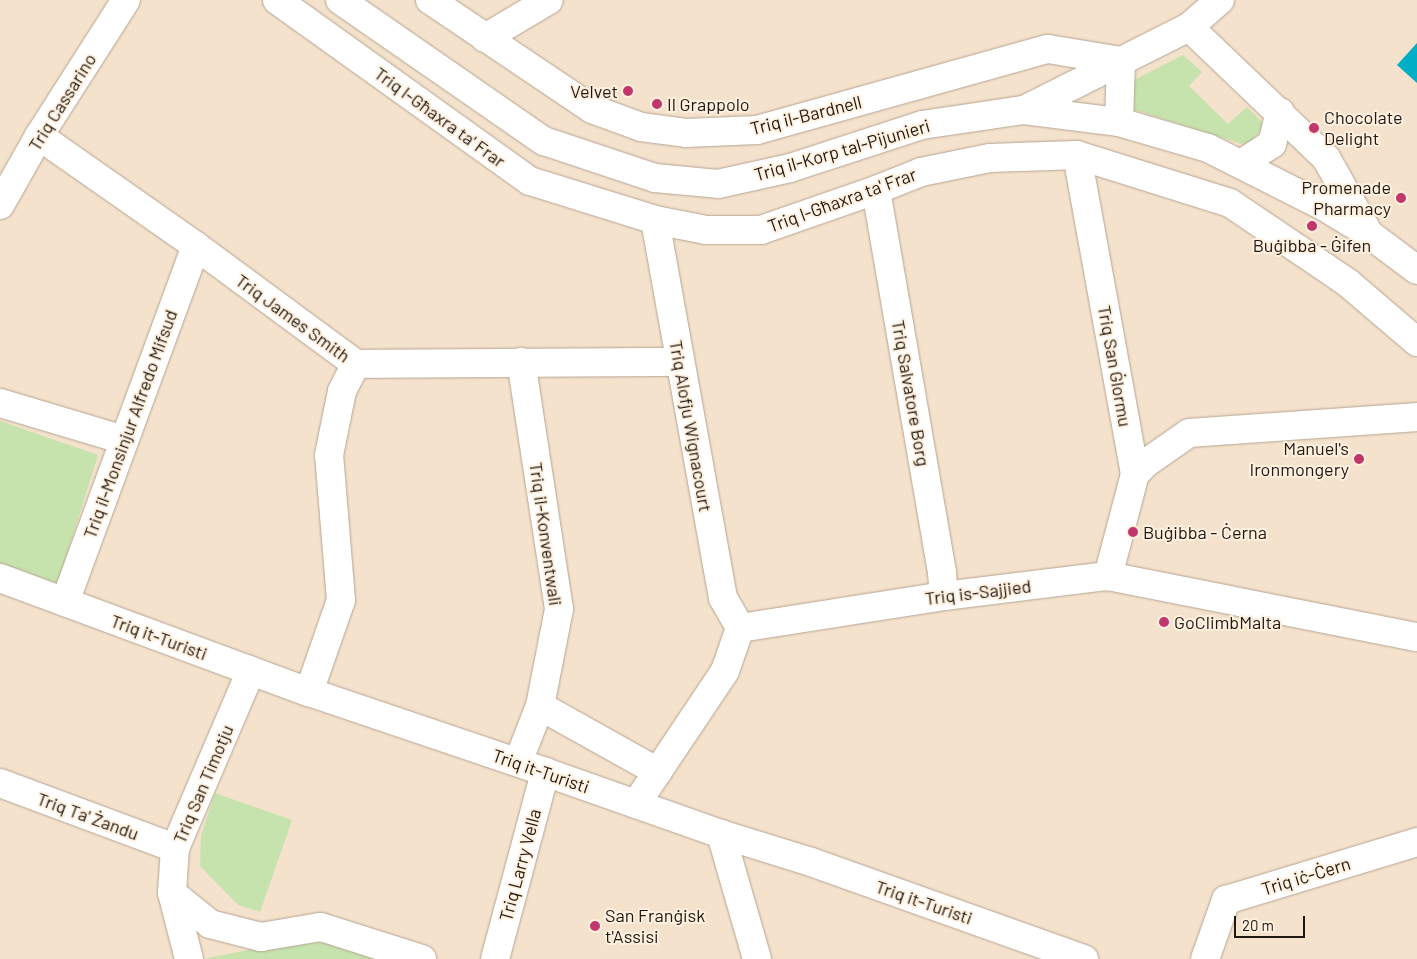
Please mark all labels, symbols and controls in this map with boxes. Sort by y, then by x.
street label: Triq Cassarino [24,49,100,155]
street label: Triq l-Għaxra ta' Frar [370,62,510,172]
place label: Velvet [570,80,618,102]
marker: Velvet [622,85,634,97]
street label: Triq il-Bardnell [748,91,864,139]
place label: Il Grappolo [667,93,750,115]
marker: Il Grappolo [651,98,663,110]
place label: Chocolate Delight [1324,107,1403,150]
street label: Triq il-Korp tal-Pijunieri [752,115,932,185]
marker: Chocolate Delight [1308,122,1320,134]
street label: Triq l-Għaxra ta' Frar [765,163,919,237]
place label: Promenade Pharmacy [1301,177,1391,220]
marker: Promenade Pharmacy [1395,192,1407,204]
marker: Buġibba - Ġifen [1306,220,1318,232]
place label: Buġibba - Ġifen [1253,234,1371,256]
street label: Triq James Smith [232,269,354,367]
street label: Triq San Ġlormu [1094,304,1136,428]
street label: Triq il-Monsinjur Alfredo Mifsud [79,307,181,541]
street label: Triq Salvatore Borg [888,318,934,468]
street label: Triq Alofju Wignacourt [665,339,717,513]
place label: Manuel's Ironmongery [1250,438,1349,480]
marker: Manuel's Ironmongery [1353,453,1365,465]
street label: Triq il-Konventwali [525,461,567,607]
place label: Buġibba - Ċerna [1143,521,1267,543]
marker: Buġibba - Ċerna [1127,526,1139,538]
street label: Triq is-Sajjied [924,575,1032,609]
street label: Triq it-Turisti [108,610,210,664]
place label: GoClimbMalta [1174,611,1281,633]
marker: GoClimbMalta [1158,616,1170,628]
street label: Triq San Timotju [168,722,238,846]
street label: Triq it-Turisti [490,744,592,798]
street label: Triq Ta' Żandu [34,788,142,844]
street label: Triq Larry Vella [495,806,545,924]
street label: Triq iċ-Ċern [1259,852,1353,900]
street label: Triq it-Turisti [873,875,975,929]
place label: San Franġisk t'Assisi [605,905,705,948]
scale bar [1237,906,1308,938]
text: 20 m [1242,916,1274,934]
marker: San Franġisk t'Assisi [589,920,601,932]

